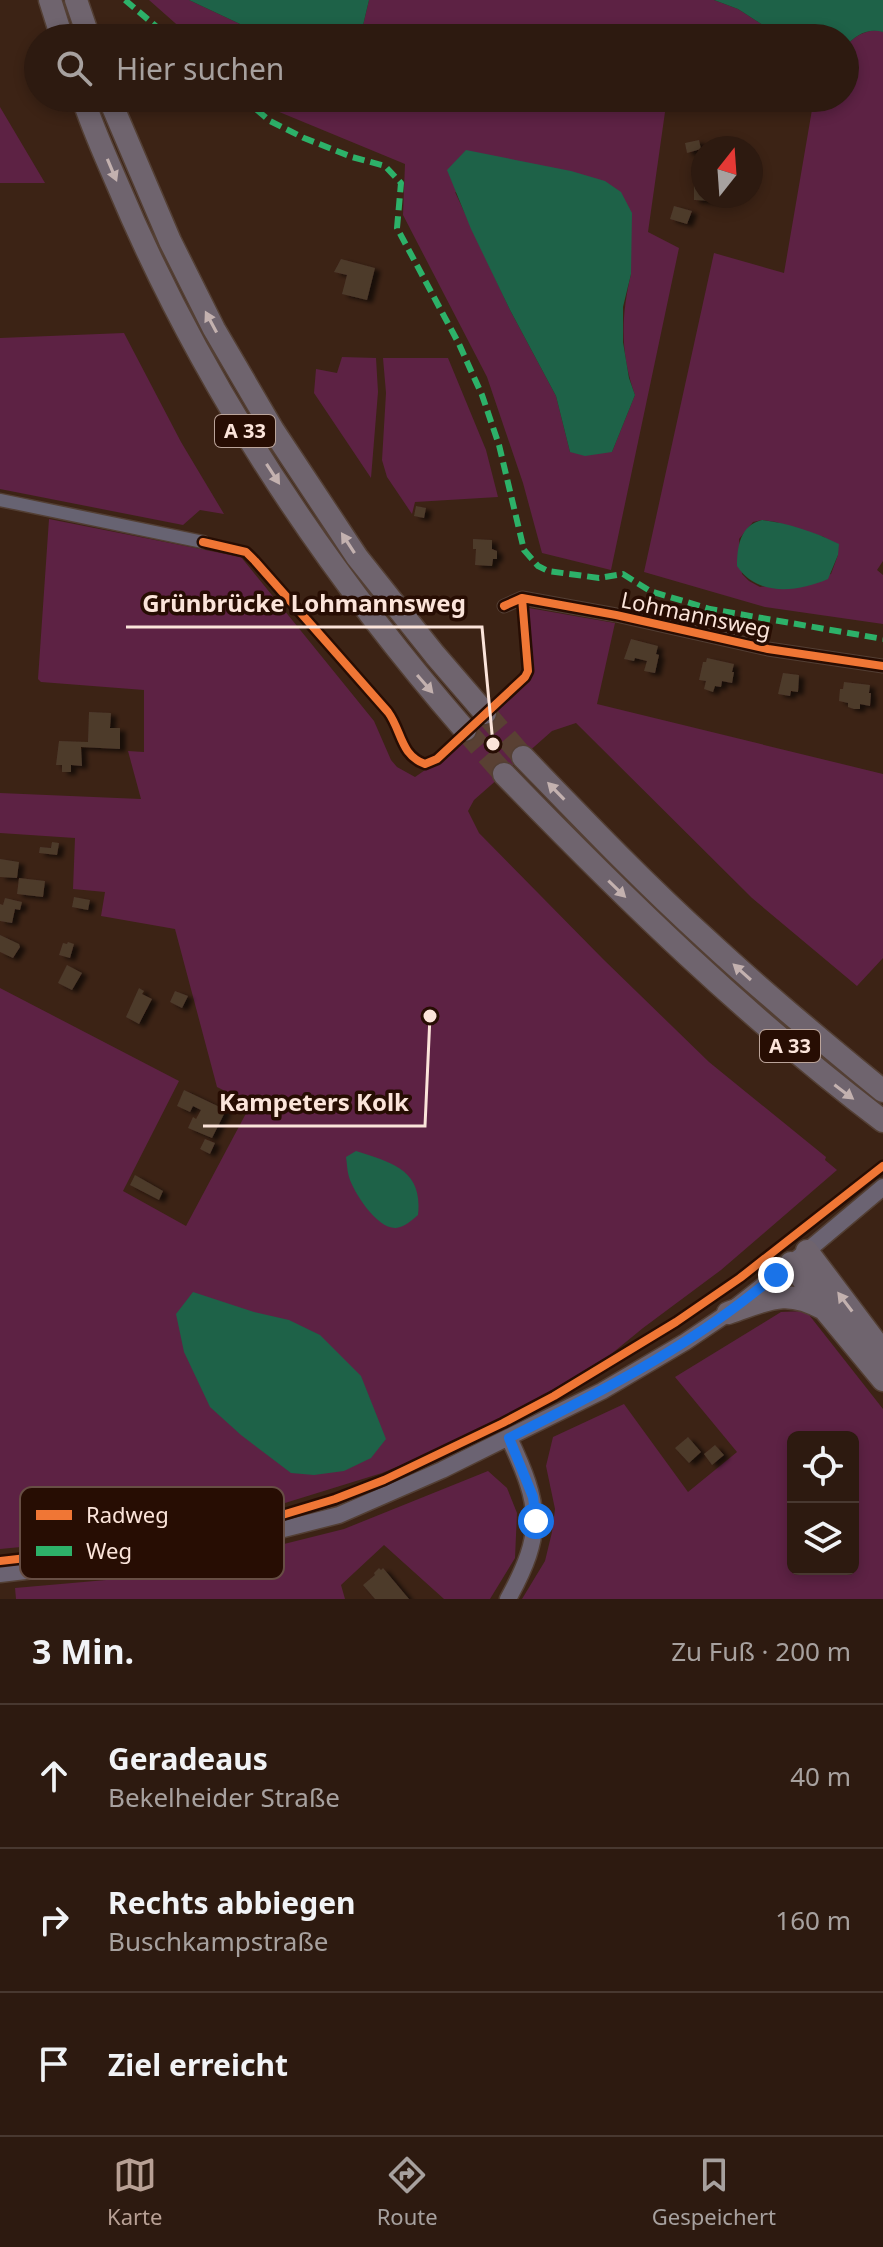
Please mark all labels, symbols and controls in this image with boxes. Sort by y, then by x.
search box [24,24,859,112]
icon: search [52,46,96,90]
text: Hier suchen [116,48,284,89]
north arrow [691,136,763,208]
one-way arrow [106,158,119,182]
one-way arrow [205,311,218,334]
road number: A 33 [215,415,275,447]
one-way arrow [265,463,280,484]
one-way arrow [341,533,356,554]
callout: Grünbrücke Lohmannsweg [126,579,482,627]
street label: Lohmannsweg [619,584,774,645]
text: Grünbrücke Lohmannsweg [142,586,466,619]
one-way arrow [416,674,434,693]
one-way arrow [547,782,565,801]
one-way arrow [608,880,627,898]
one-way arrow [733,963,752,981]
road number: A 33 [760,1030,820,1062]
callout: Kampeters Kolk [203,1078,425,1126]
one-way arrow [834,1083,854,1099]
text: Kampeters Kolk [219,1085,409,1118]
route end [758,1257,794,1293]
one-way arrow [837,1291,853,1312]
map controls [787,1431,859,1575]
button: locate [787,1431,859,1503]
legend [20,1487,284,1579]
text: Radweg [86,1499,169,1529]
route start [518,1503,554,1539]
button: layers [787,1503,859,1575]
text: Weg [86,1535,132,1565]
text: 3 Min. [32,1628,134,1674]
text: Zu Fuß · 200 m [671,1633,851,1669]
text: Geradeaus [108,1738,268,1779]
icon: ahead [32,1754,76,1798]
text: 40 m [790,1758,851,1794]
text: Bekelheider Straße [108,1779,340,1815]
text: Rechts abbiegen [108,1882,356,1923]
icon: right [32,1898,76,1942]
text: 160 m [775,1902,851,1938]
text: Buschkampstraße [108,1923,328,1959]
icon: arrive [32,2042,76,2086]
text: Ziel erreicht [108,2044,288,2085]
tab: Karte [107,2153,162,2231]
tab: Route [377,2153,438,2231]
tab: Gespeichert [652,2153,776,2231]

